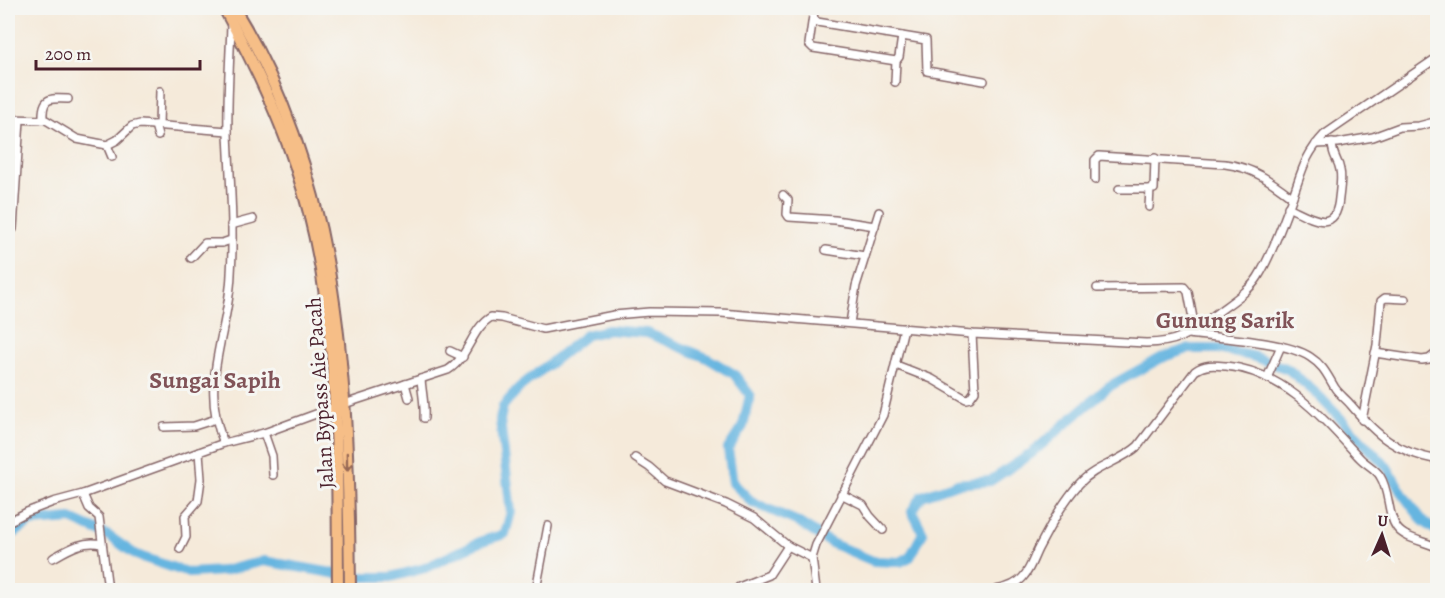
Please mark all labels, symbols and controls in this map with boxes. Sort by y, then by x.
scale bar [36,33,200,71]
text: 200 m [45,42,91,66]
street label: Jalan Bypass Aie Pacah [299,296,341,490]
district label: Gunung Sarik [1156,304,1295,336]
district label: Sungai Sapih [149,364,281,396]
one-way arrow [341,452,353,472]
north arrow [1352,505,1412,565]
text: U [1377,510,1389,532]

